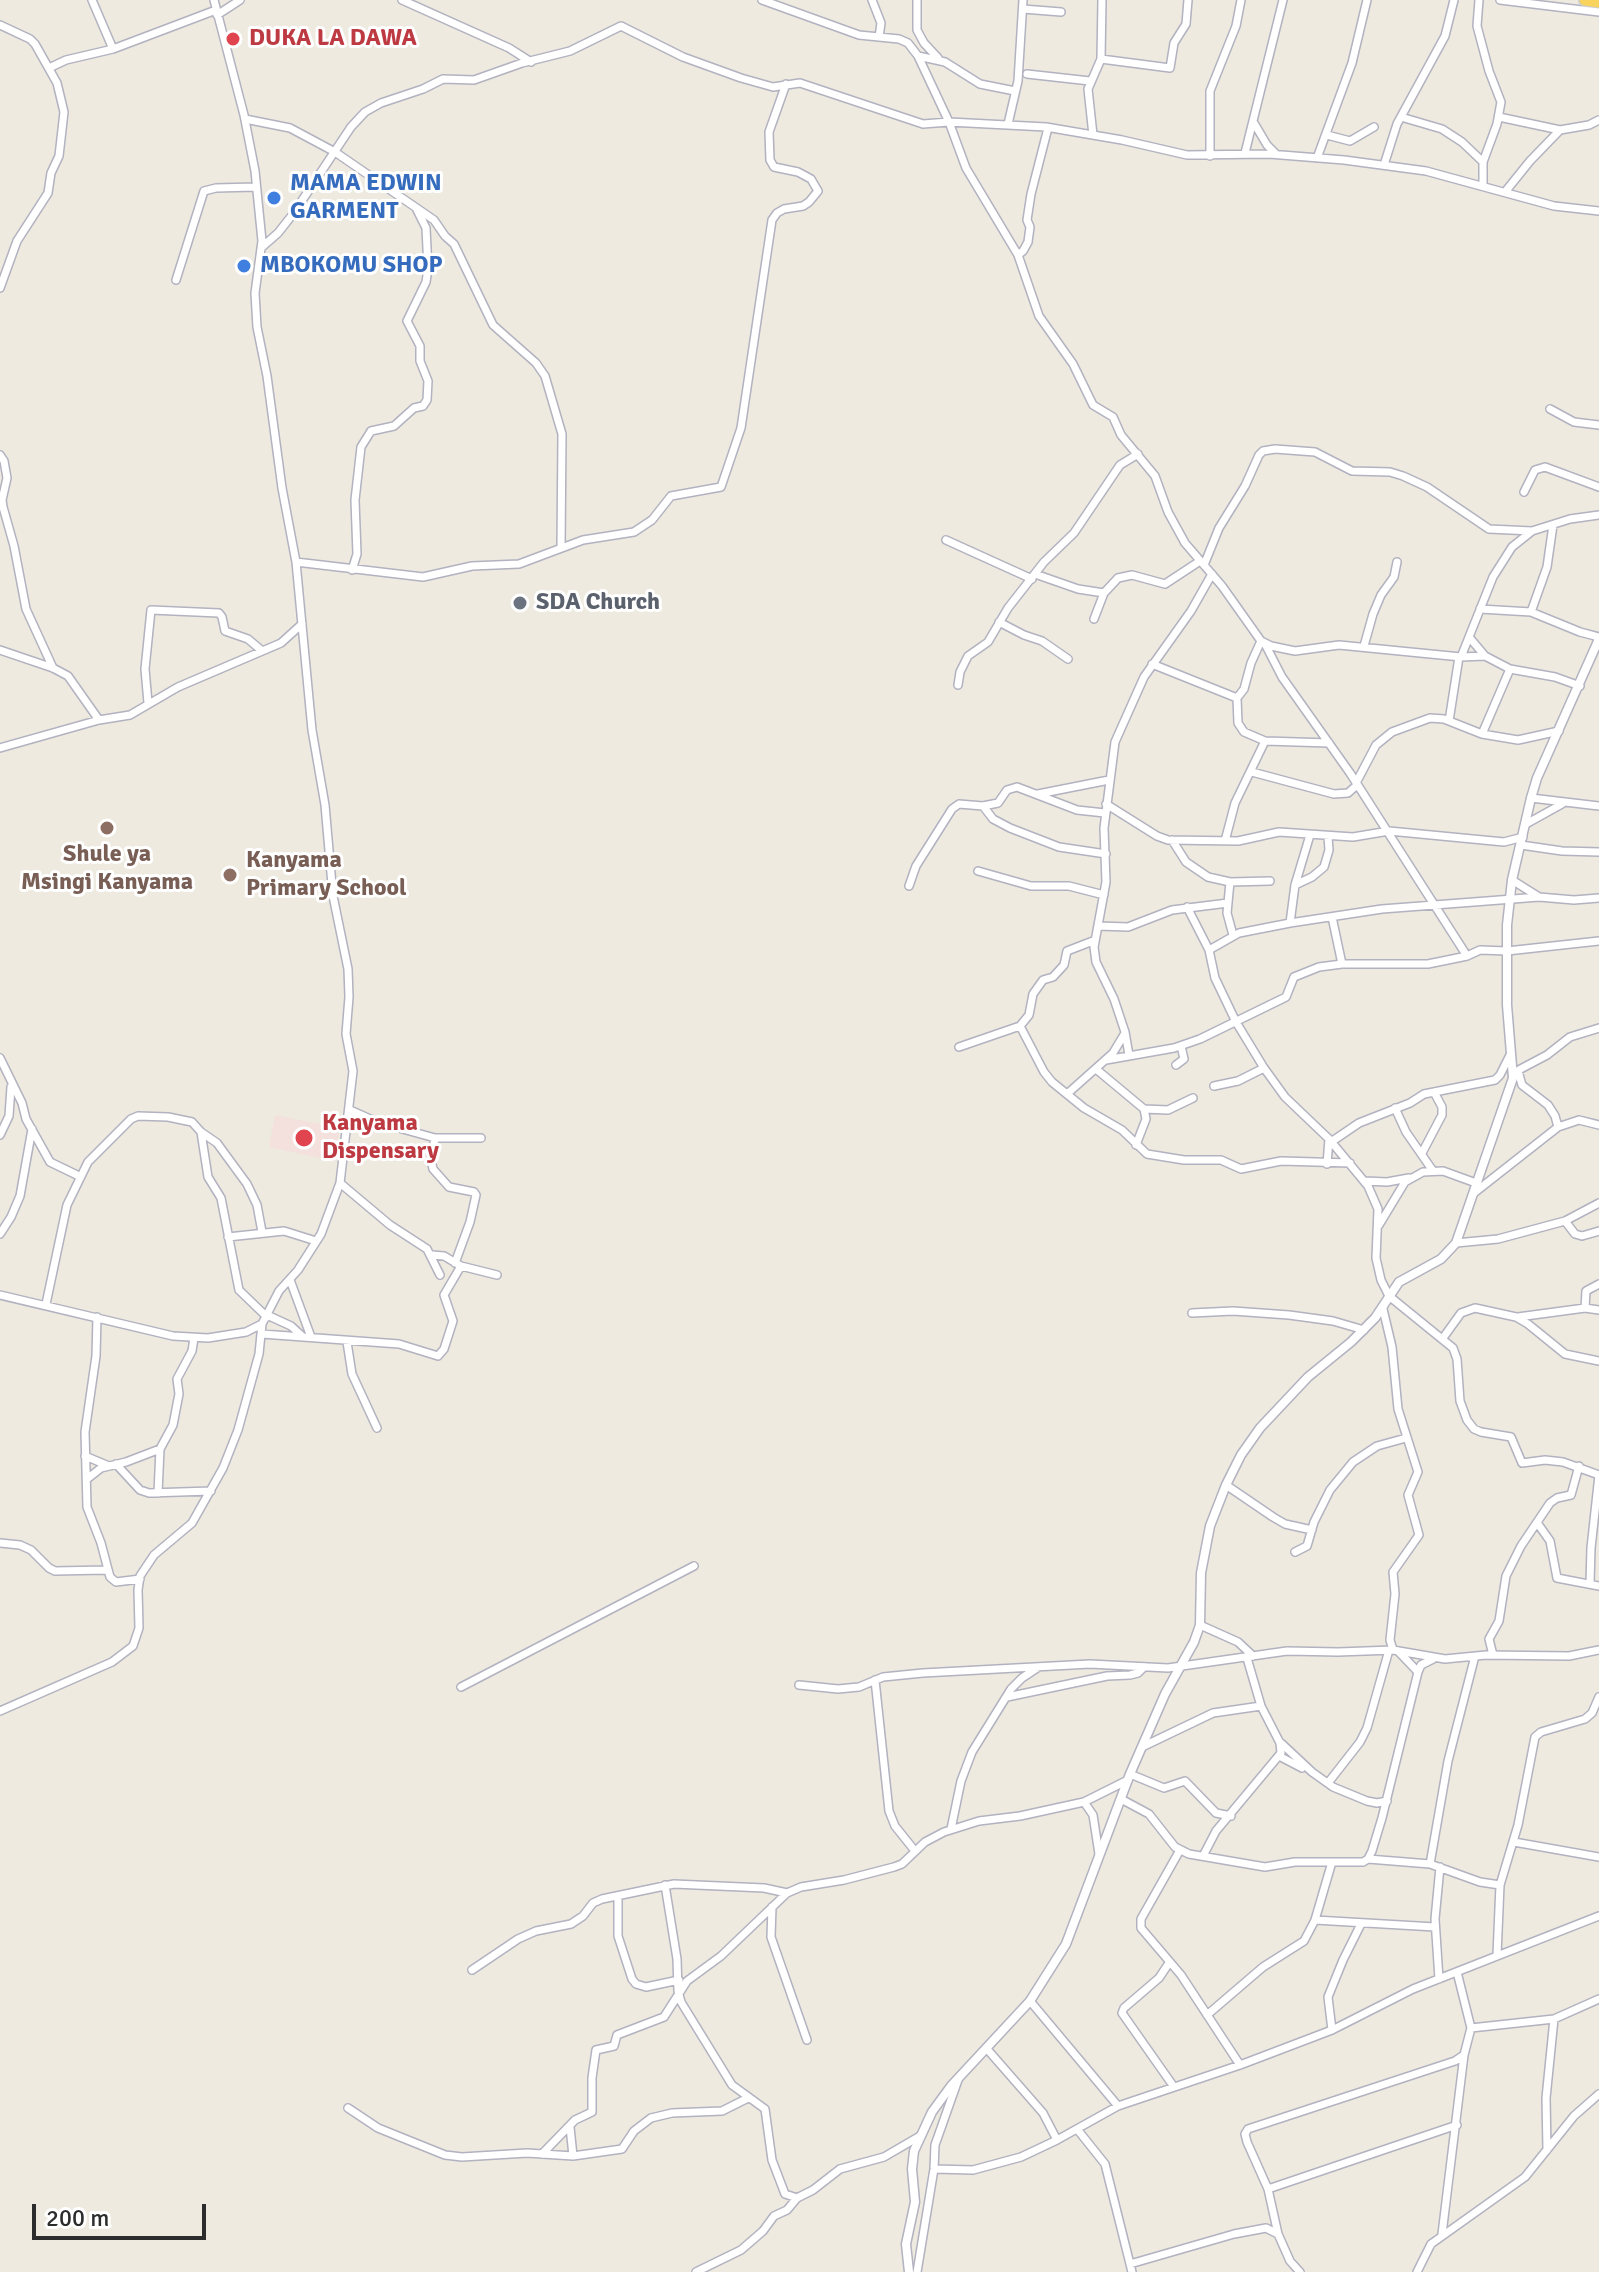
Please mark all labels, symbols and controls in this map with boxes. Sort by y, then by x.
place label: DUKA LA DAWA [249,25,417,53]
marker: DUKA LA DAWA [224,30,242,48]
place label: MAMA EDWIN GARMENT [290,170,442,226]
marker: MAMA EDWIN GARMENT [265,189,283,207]
place label: MBOKOMU SHOP [260,252,443,280]
marker: MBOKOMU SHOP [235,257,253,275]
place label: SDA Church [536,589,660,617]
marker: SDA Church [511,594,529,612]
marker: Shule ya Msingi Kanyama [98,819,116,837]
place label: Shule ya Msingi Kanyama [21,841,193,897]
place label: Kanyama Primary School [246,847,407,903]
marker: Kanyama Primary School [221,866,239,884]
place label: Kanyama Dispensary [322,1110,439,1166]
marker: Kanyama Dispensary [293,1127,315,1149]
scale bar [36,2188,210,2238]
text: 200 m [46,2203,109,2233]

